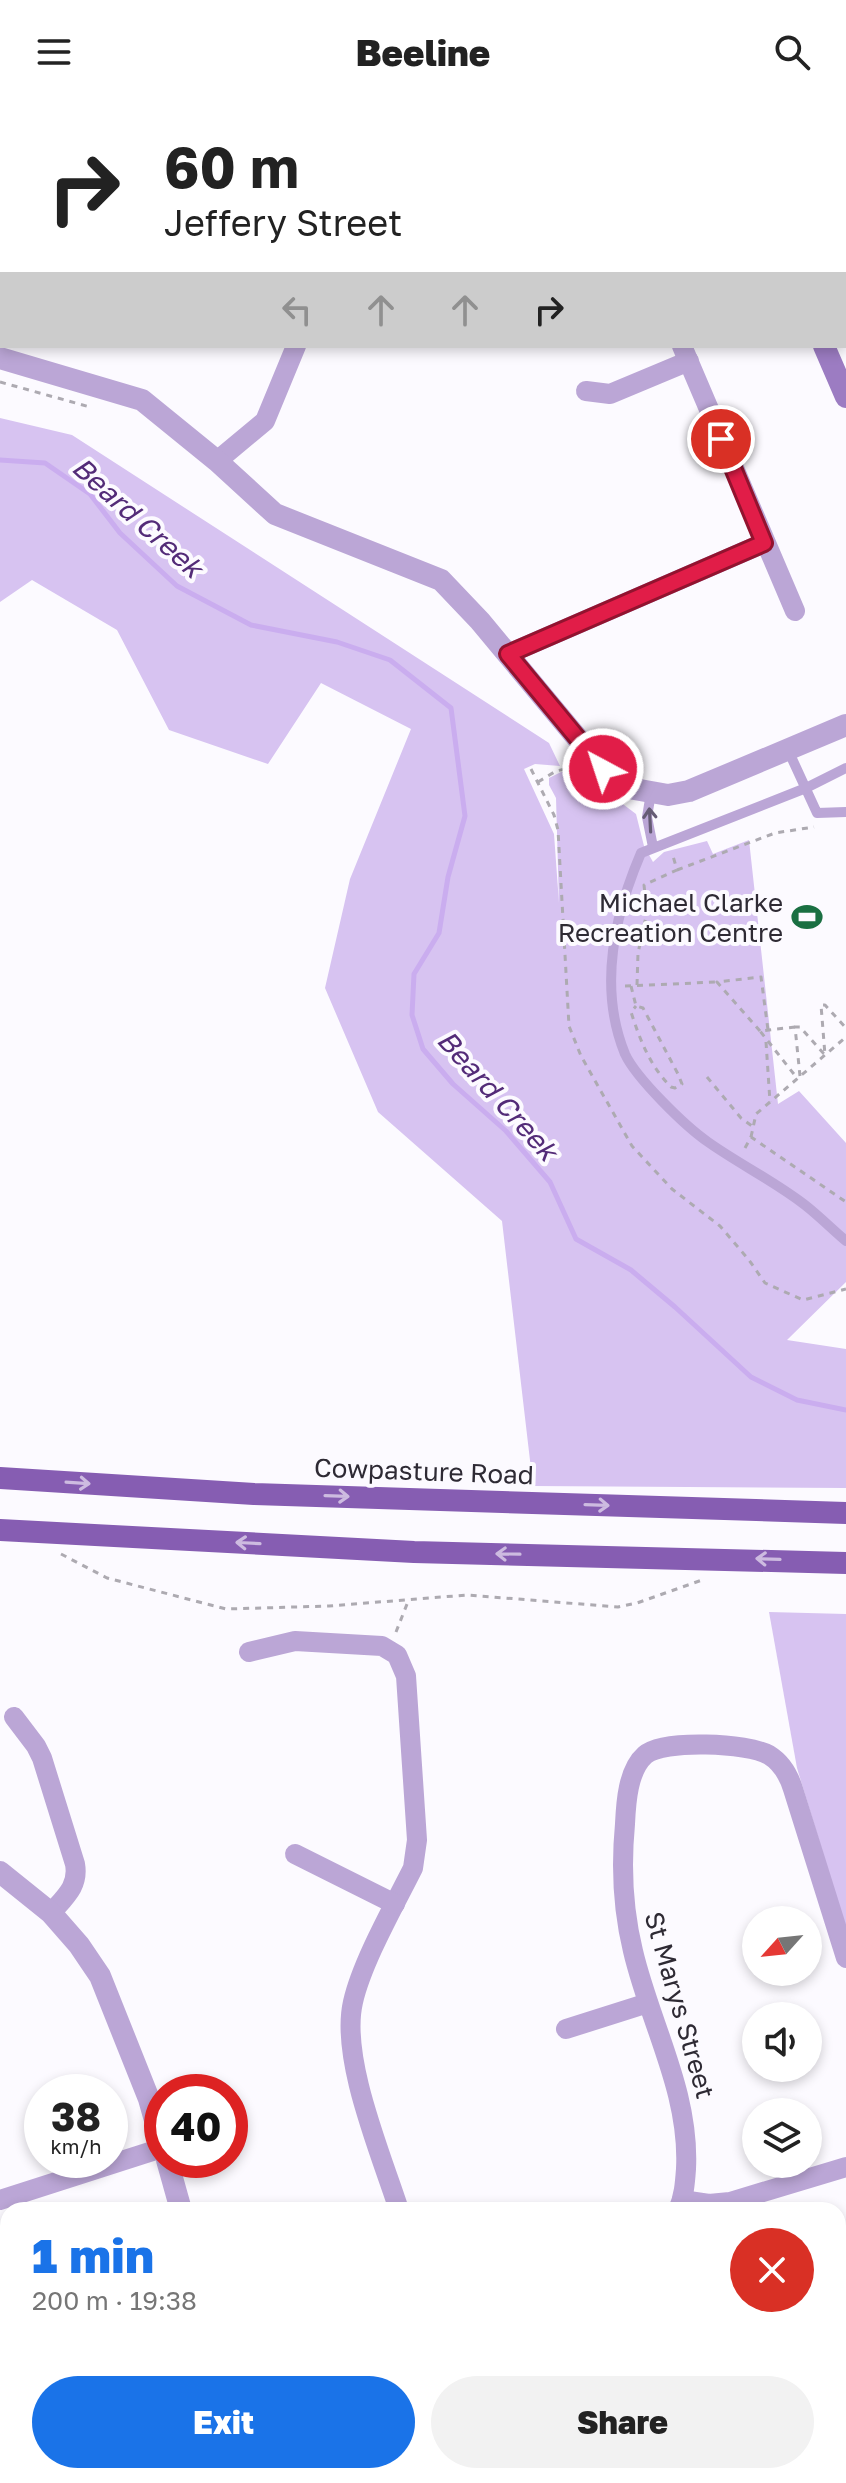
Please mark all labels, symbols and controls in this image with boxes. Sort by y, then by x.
icon: menu [32,30,76,74]
icon: search [770,30,814,74]
text: Beeline [356,31,490,74]
text: 60 m [164,133,299,200]
icon: right [32,136,136,240]
text: Jeffery Street [164,201,403,244]
icon: left [275,288,319,332]
icon: ahead [359,288,403,332]
icon: ahead [443,288,487,332]
icon: right [527,288,571,332]
pin [687,405,755,473]
icon: arrive [699,417,743,461]
water label: Beard Creek [66,450,212,586]
position arrow [561,727,645,811]
one-way arrow [642,807,657,834]
place label: Michael Clarke Recreation Centre [558,887,783,948]
sports icon: Michael Clarke Recreation Centre [790,900,824,934]
water label: Beard Creek [431,1023,567,1169]
street label: Cowpasture Road [314,1452,534,1490]
one-way arrow [64,1476,91,1491]
one-way arrow [323,1489,350,1504]
one-way arrow [583,1498,610,1513]
one-way arrow [235,1535,262,1550]
one-way arrow [495,1546,522,1562]
one-way arrow [755,1552,782,1567]
north arrow [742,1906,822,1986]
map controls [742,1906,822,2178]
street label: St Marys Street [639,1908,721,2102]
button: sound [742,2002,822,2082]
speed limit sign: 40 [144,2074,248,2178]
text: 38 [51,2092,101,2140]
button: layers [742,2098,822,2178]
text: km/h [51,2134,101,2158]
text: 1 min [32,2226,154,2284]
button: close [730,2228,814,2312]
text: 200 m · 19:38 [32,2285,197,2316]
button: Exit [32,2376,415,2468]
button: Share [431,2376,814,2468]

